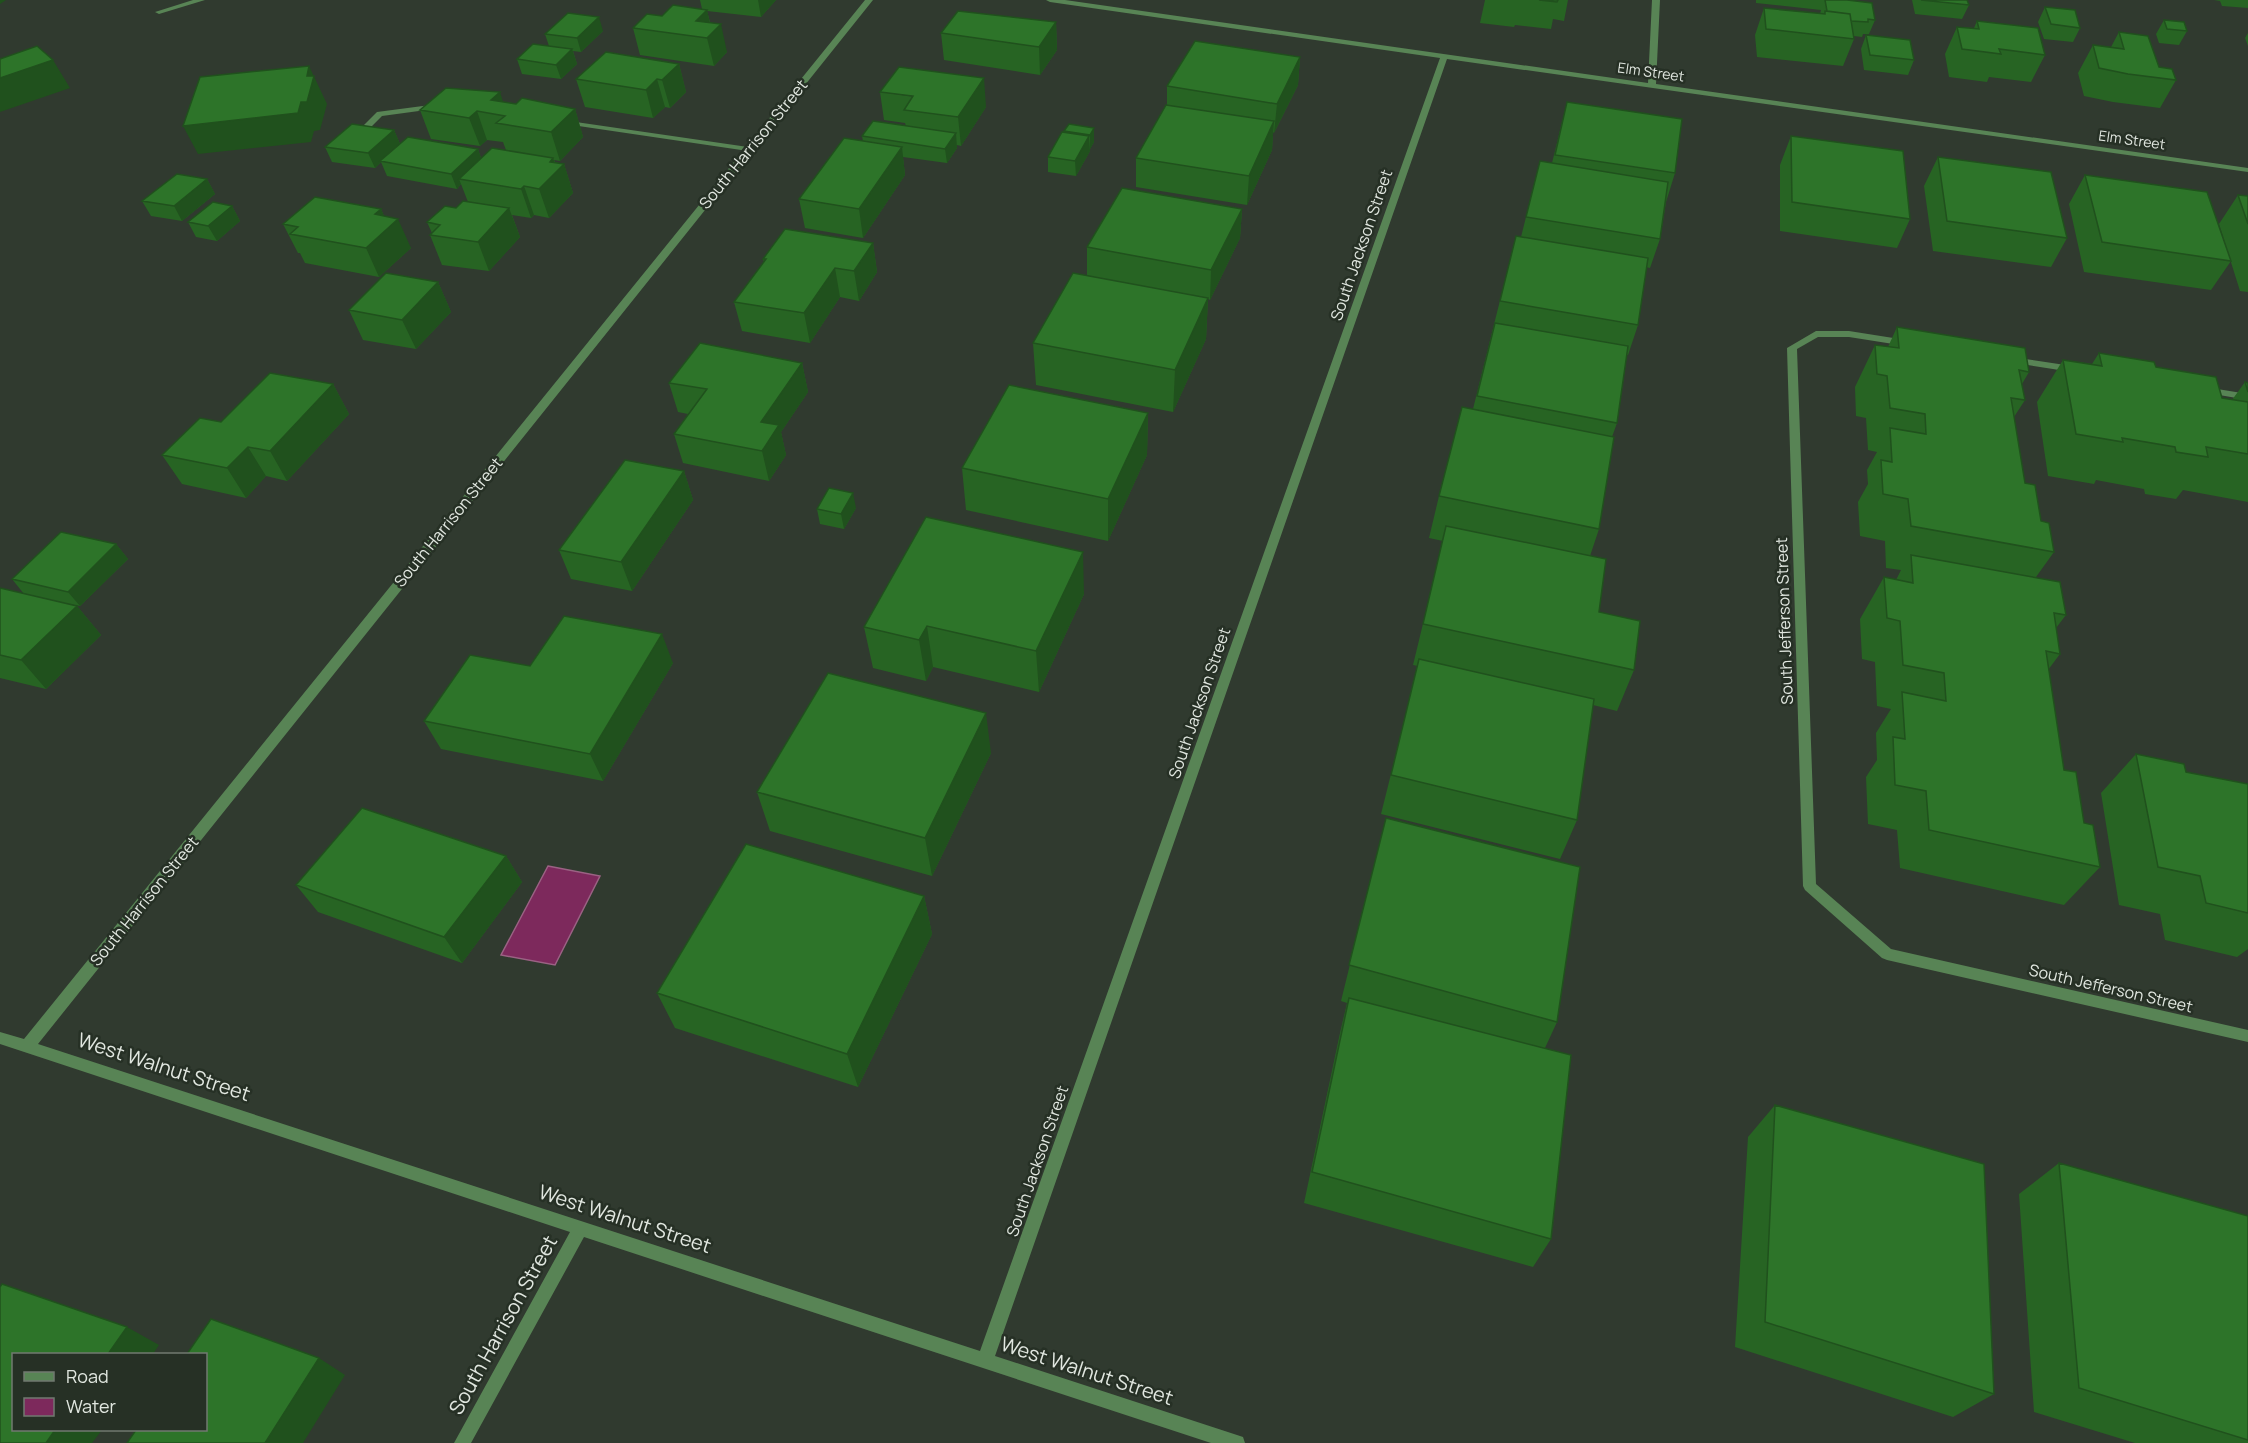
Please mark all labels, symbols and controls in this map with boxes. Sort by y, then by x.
street label: Elm Street [1617,57,1686,86]
street label: South Harrison Street [694,75,812,213]
street label: Elm Street [2098,125,2167,154]
street label: South Jackson Street [1325,167,1397,323]
street label: South Harrison Street [389,453,507,591]
street label: South Jefferson Street [1770,537,1798,705]
street label: South Jackson Street [1163,625,1235,781]
street label: South Harrison Street [85,832,203,970]
street label: South Jefferson Street [2027,958,2195,1018]
street label: West Walnut Street [74,1026,254,1107]
street label: South Jackson Street [1001,1083,1073,1239]
street label: West Walnut Street [535,1178,715,1259]
street label: South Harrison Street [442,1230,563,1419]
street label: West Walnut Street [997,1330,1177,1411]
legend [12,1353,207,1431]
text: Road [66,1364,109,1388]
text: Water [66,1394,116,1418]

